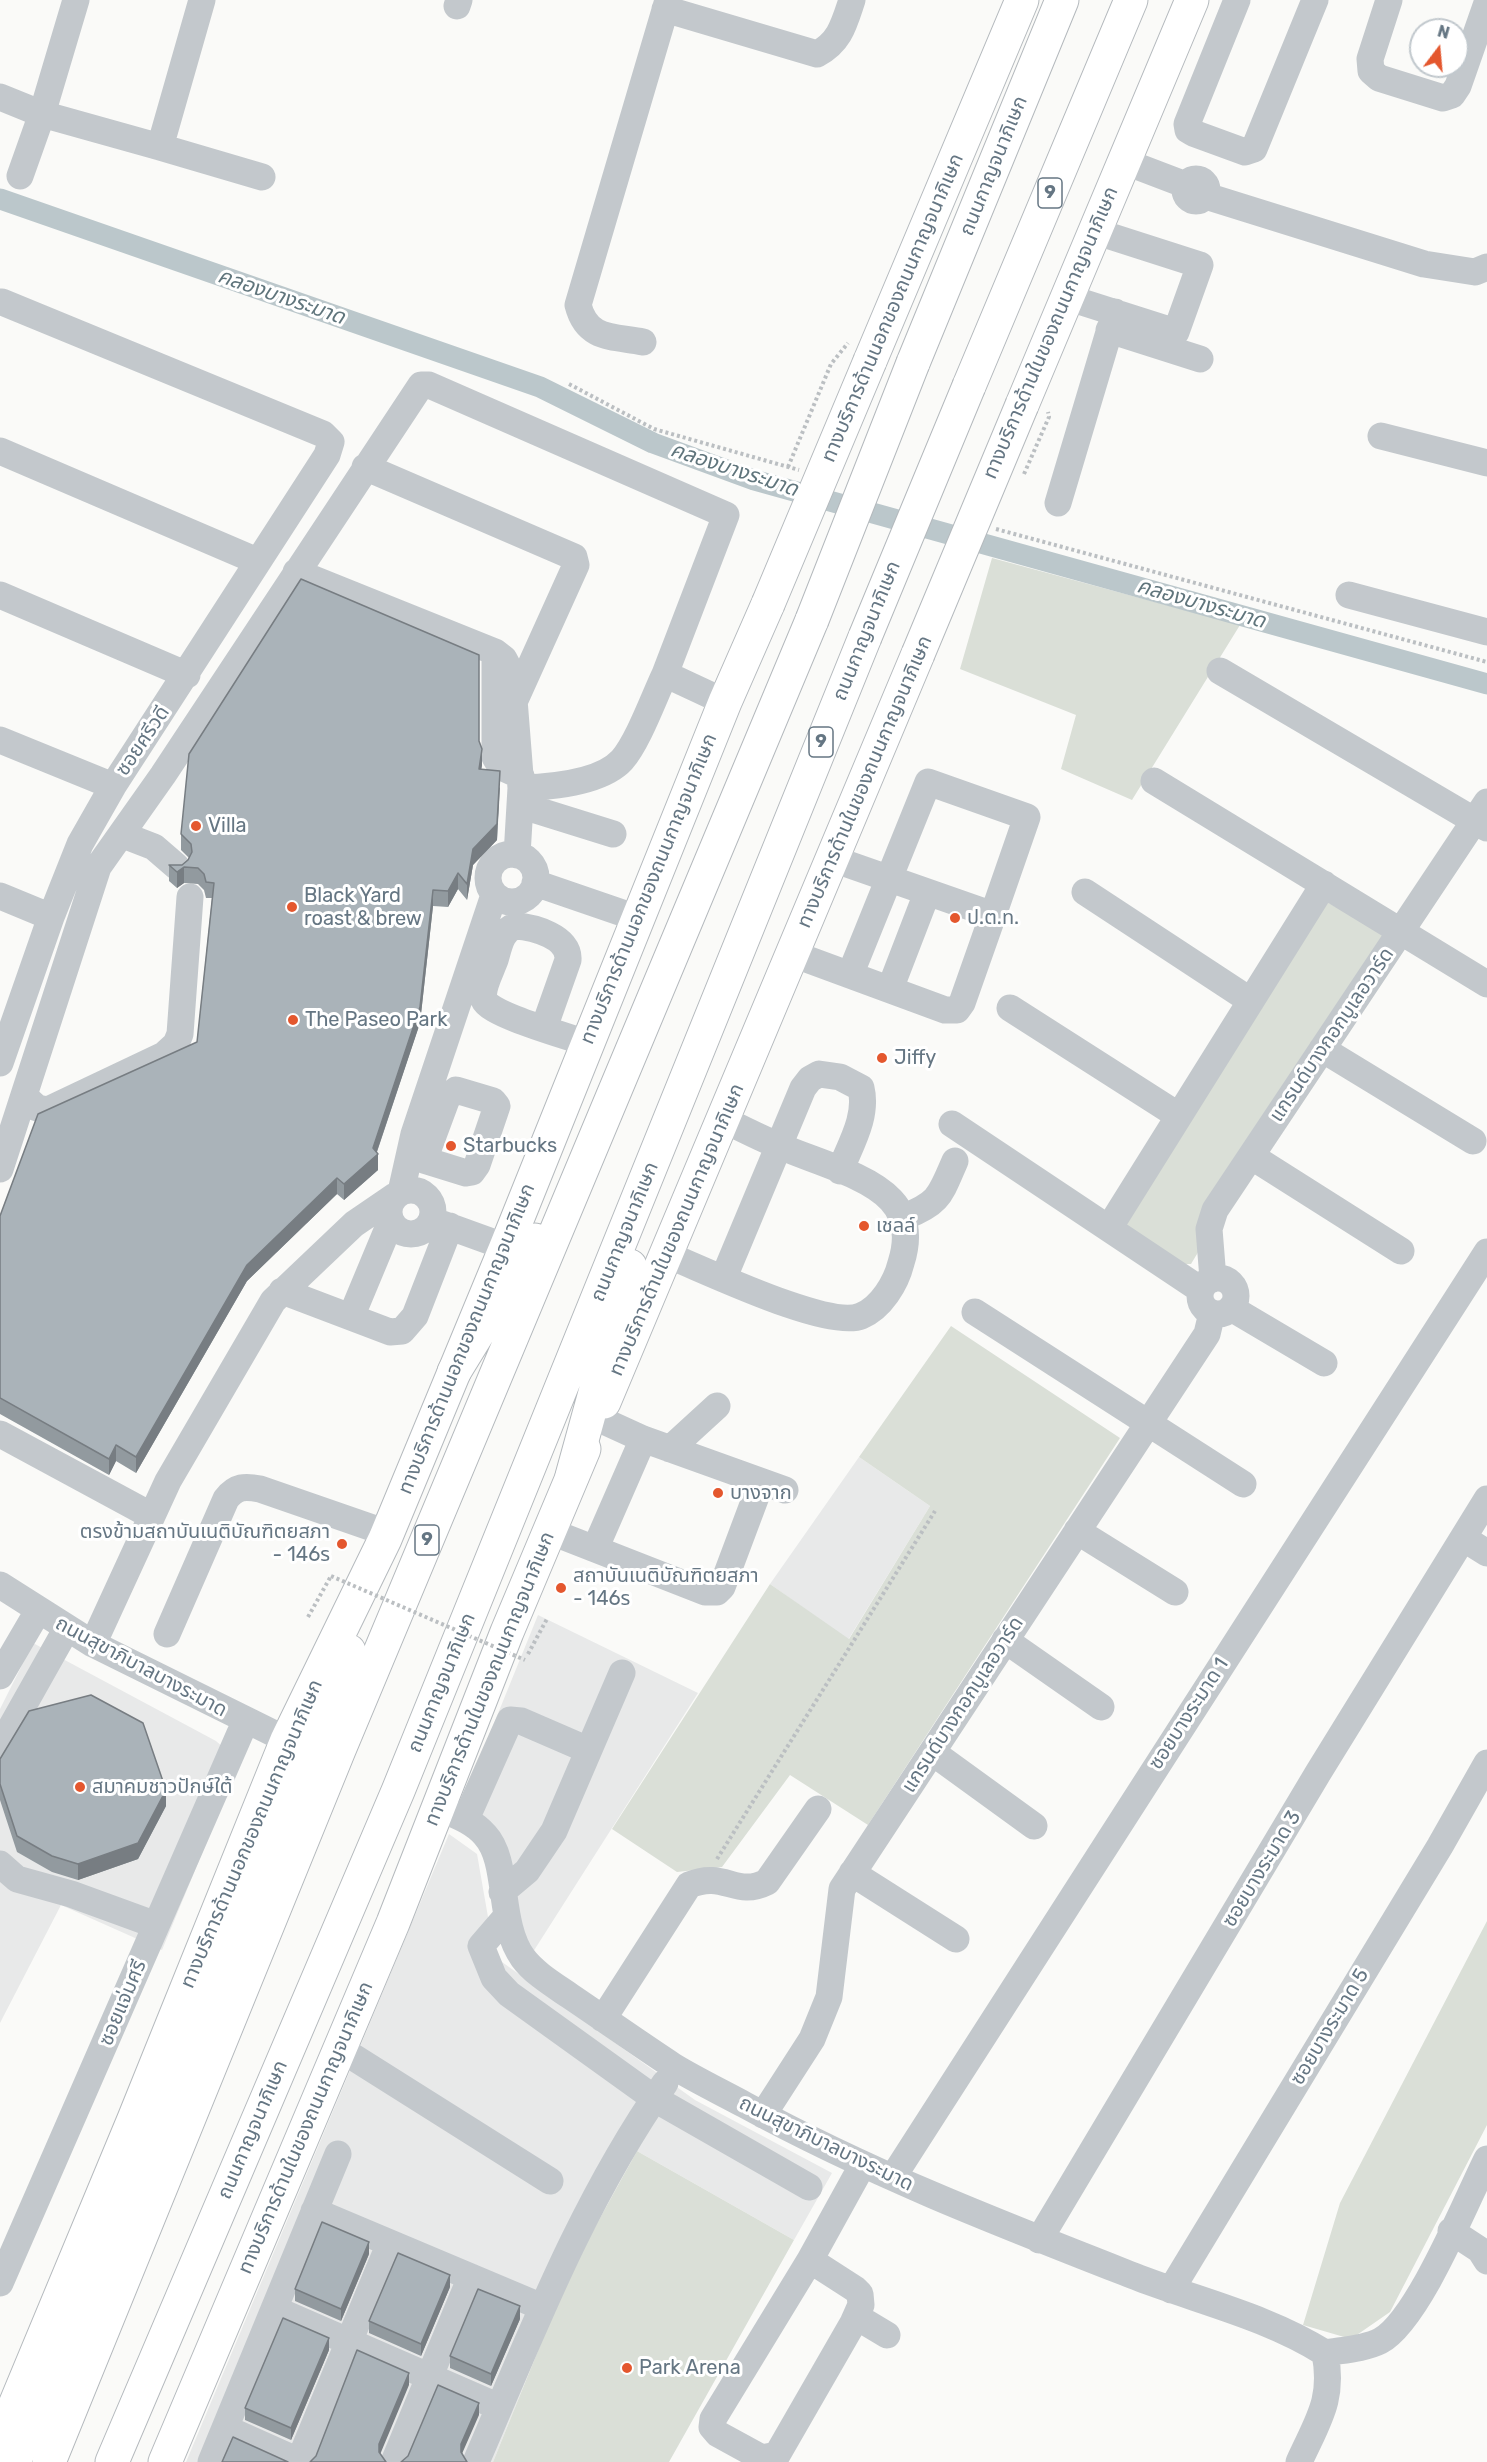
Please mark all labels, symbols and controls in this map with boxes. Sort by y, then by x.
north arrow [1409,18,1469,78]
text: N [1435,21,1452,43]
street label: ถนนกาญจนาภิเษก [955,93,1033,239]
street label: ทางบริการด้านนอกของถนนกาญจนาภิเษก [817,150,969,466]
road number: 9 [1038,178,1062,208]
street label: ทางบริการด้านในของถนนกาญจนาภิเษก [978,183,1124,483]
water label: คลองบางระมาด [214,264,348,330]
water label: คลองบางระมาด [667,438,801,502]
street label: ถนนกาญจนาภิเษก [828,558,906,704]
water label: คลองบางระมาด [1134,574,1268,634]
street label: ทางบริการด้านในของถนนกาญจนาภิเษก [792,632,938,932]
street label: ซอยศรีวดี [111,702,175,780]
road number: 9 [809,727,833,757]
street label: ทางบริการด้านนอกของถนนกาญจนาภิเษก [576,730,722,1048]
place label: Villa [208,814,247,838]
marker: Villa [189,819,203,833]
place label: Black Yard roast & brew [304,884,422,931]
marker: Black Yard roast & brew [285,900,299,914]
place label: ป.ต.ท. [967,906,1019,930]
marker: ป.ต.ท. [948,911,962,925]
street label: แกรนด์บางกอกบูเลอวาร์ด [1265,943,1399,1127]
place label: The Paseo Park [305,1008,448,1032]
marker: The Paseo Park [286,1013,300,1027]
place label: Jiffy [894,1046,936,1070]
marker: Jiffy [875,1051,889,1065]
street label: ทางบริการด้านในของถนนกาญจนาภิเษก [604,1080,750,1380]
place label: Starbucks [463,1134,557,1158]
marker: Starbucks [444,1139,458,1153]
street label: ถนนกาญจนาภิเษก [586,1159,664,1305]
street label: ทางบริการด้านนอกของถนนกาญจนาภิเษก [394,1180,540,1498]
place label: เชลล์ [876,1214,915,1238]
marker: เชลล์ [857,1219,871,1233]
place label: บางจาก [730,1481,792,1505]
marker: บางจาก [711,1486,725,1500]
place label: ตรงข้ามสถาบันเนติบัณฑิตยสภา - 146ร [80,1520,330,1567]
road number: 9 [415,1525,439,1555]
street label: ทางบริการด้านในของถนนกาญจนาภิเษก [420,1528,560,1830]
marker: ตรงข้ามสถาบันเนติบัณฑิตยสภา - 146ร [335,1537,349,1551]
place label: สถาบันเนติบัณฑิตยสภา - 146ร [573,1564,759,1611]
marker: สถาบันเนติบัณฑิตยสภา - 146ร [554,1581,568,1595]
street label: ถนนกาญจนาภิเษก [403,1610,481,1756]
street label: ถนนสุขาภิบาลบางระมาด [51,1612,231,1722]
street label: แกรนด์บางกอกบูเลอวาร์ด [897,1613,1029,1797]
street label: ซอยบางระมาด 1 [1144,1654,1234,1774]
street label: ทางบริการด้านนอกของถนนกาญจนาภิเษก [176,1676,328,1992]
place label: สมาคมชาวปักษ์ใต้ [92,1775,233,1799]
marker: สมาคมชาวปักษ์ใต้ [73,1780,87,1794]
street label: ซอยบางระมาด 3 [1218,1806,1306,1932]
street label: ซอยแจ่มศรี [94,1957,152,2049]
street label: ซอยบางระมาด 5 [1286,1964,1374,2090]
street label: ทางบริการด้านในของถนนกาญจนาภิเษก [233,1978,379,2278]
street label: ถนนกาญจนาภิเษก [213,2057,293,2203]
street label: ถนนสุขาภิบาลบางระมาด [735,2091,917,2197]
place label: Park Arena [639,2356,741,2380]
marker: Park Arena [620,2361,634,2375]

